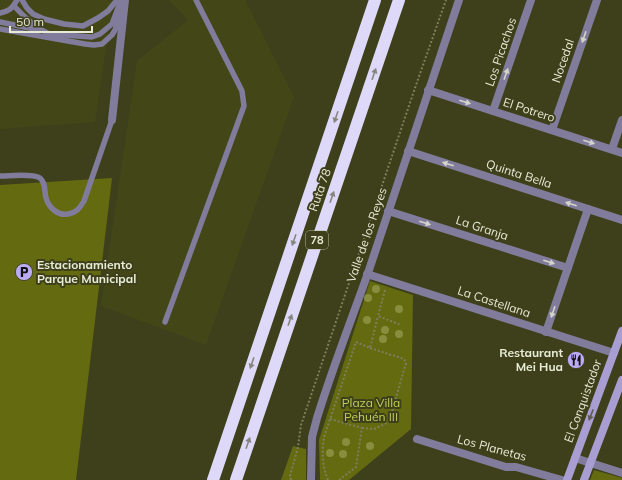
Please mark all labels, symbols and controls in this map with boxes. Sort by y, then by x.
scale bar [10,8,92,34]
text: 50 m [16,14,44,29]
street label: Los Picachos [482,15,519,88]
one-way arrow [581,31,587,43]
street label: Nocedal [548,37,577,85]
one-way arrow [371,67,377,79]
one-way arrow [503,68,509,80]
street label: El Potrero [501,94,557,125]
one-way arrow [459,99,471,105]
one-way arrow [332,111,338,123]
one-way arrow [583,139,595,145]
street label: Quinta Bella [484,156,554,191]
one-way arrow [441,161,453,167]
street label: Ruta 78 [305,167,334,213]
street label: Valle de los Reyes [343,185,390,284]
one-way arrow [329,191,335,203]
one-way arrow [565,201,577,207]
street label: La Granja [454,212,510,243]
one-way arrow [420,220,432,226]
road number: 78 [306,231,328,249]
one-way arrow [291,234,297,246]
place label: Estacionamiento Parque Municipal [37,257,136,286]
one-way arrow [544,259,556,265]
parking icon: Estacionamiento Parque Municipal [14,262,34,282]
street label: La Castellana [456,283,533,320]
one-way arrow [549,307,555,319]
one-way arrow [287,314,293,326]
place label: Restaurant Mei Hua [499,345,563,374]
restaurant icon: Restaurant Mei Hua [566,350,586,370]
one-way arrow [249,357,255,369]
street label: El Conquistador [561,357,605,444]
park label: Plaza Villa Pehuén III [342,395,400,424]
one-way arrow [588,409,594,421]
street label: Los Planetas [456,431,528,464]
one-way arrow [246,437,252,449]

